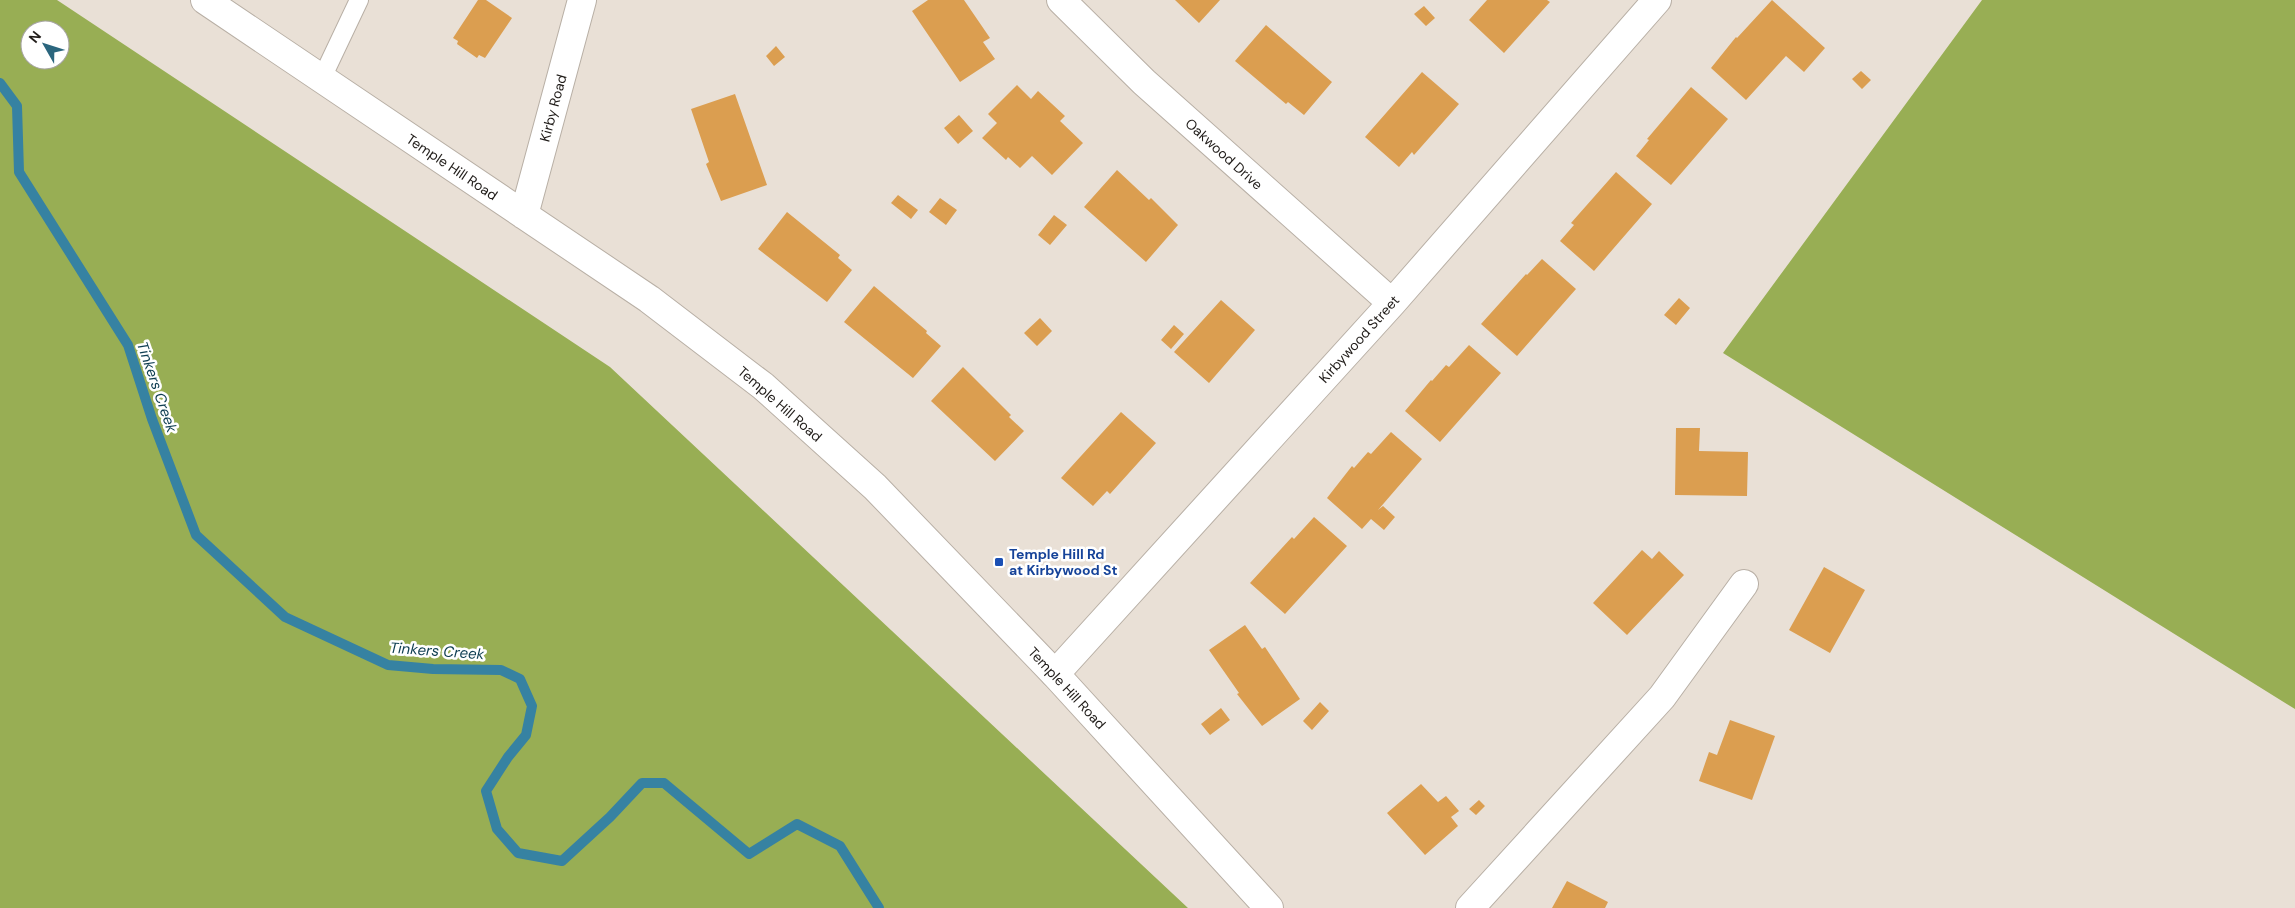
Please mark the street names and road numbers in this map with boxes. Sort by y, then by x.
street label: Kirby Road [535,72,571,144]
street label: Oakwood Drive [1181,114,1267,194]
street label: Temple Hill Road [403,130,501,204]
street label: Kirbywood Street [1315,291,1403,387]
street label: Temple Hill Road [734,362,826,446]
street label: Temple Hill Road [1024,643,1110,733]

